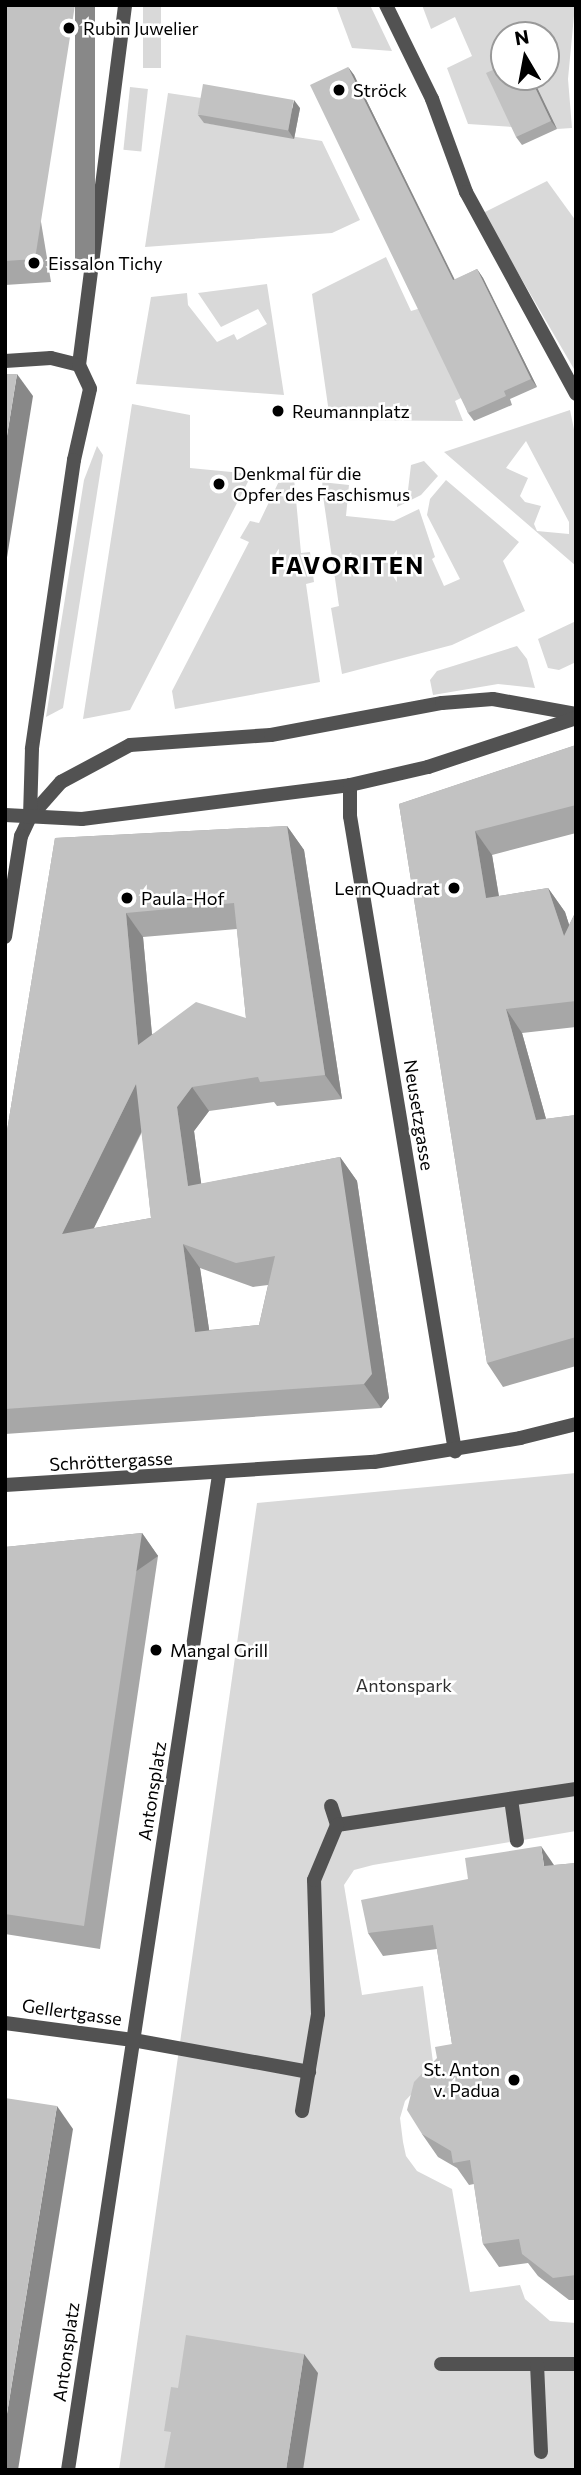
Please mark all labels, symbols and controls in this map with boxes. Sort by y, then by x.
place label: Rubin Juwelier [83,17,199,39]
marker: Rubin Juwelier [61,20,77,36]
north arrow [490,21,560,91]
text: N [513,24,531,49]
place label: Ströck [353,79,407,101]
marker: Ströck [331,82,347,98]
place label: Eissalon Tichy [48,252,163,274]
marker: Eissalon Tichy [26,255,42,271]
place label: Reumannplatz [292,400,410,422]
marker: Reumannplatz [270,403,286,419]
place label: Denkmal für die Opfer des Faschismus [233,463,410,505]
marker: Denkmal für die Opfer des Faschismus [211,476,227,492]
district label: FAVORITEN [272,551,424,579]
place label: LernQuadrat [334,877,440,899]
marker: LernQuadrat [446,880,462,896]
place label: Paula-Hof [141,887,225,909]
marker: Paula-Hof [119,890,135,906]
street label: Neusetzgasse [400,1058,438,1172]
street label: Schröttergasse [49,1447,173,1475]
place label: Mangal Grill [170,1639,268,1661]
marker: Mangal Grill [148,1642,164,1658]
park label: Antonspark [356,1674,452,1696]
street label: Antonsplatz [133,1740,171,1842]
street label: Gellertgasse [21,1994,123,2030]
place label: St. Anton v. Padua [423,2059,500,2102]
marker: St. Anton v. Padua [506,2072,522,2088]
street label: Antonsplatz [48,2301,84,2403]

